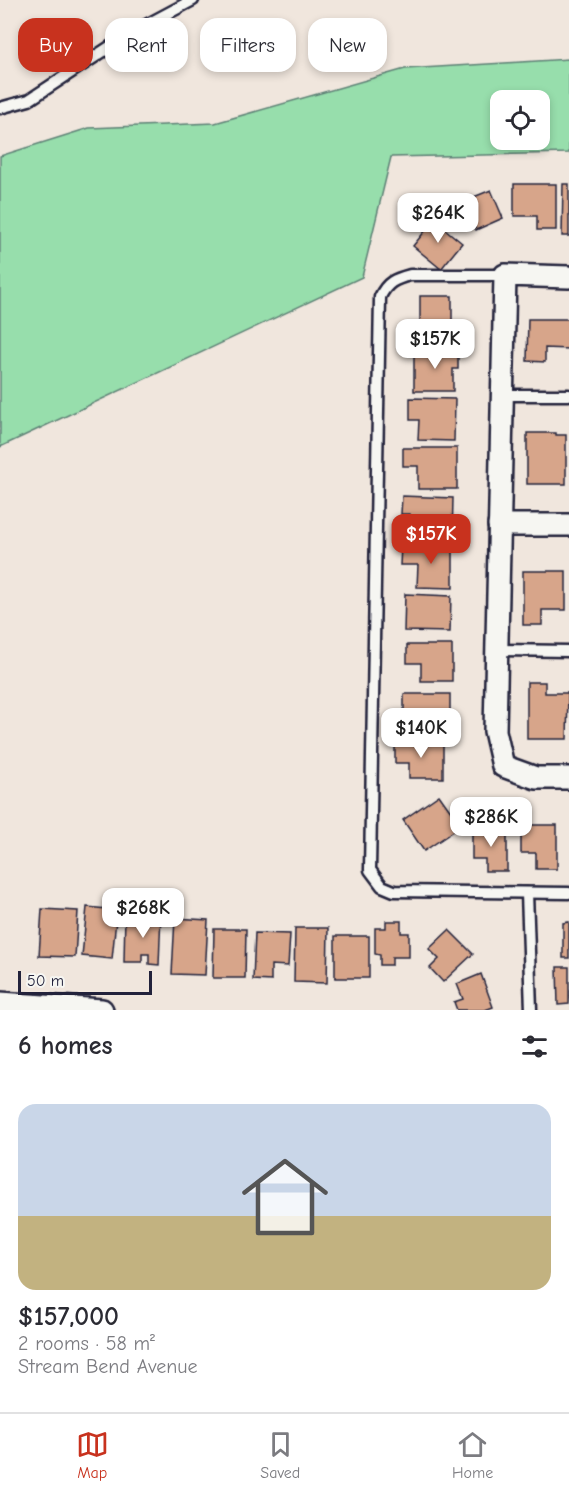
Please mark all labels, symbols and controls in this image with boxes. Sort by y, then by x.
chip: Buy [18,18,93,72]
chip: Rent [105,18,188,72]
chip: Filters [200,18,296,72]
chip: New [308,18,387,72]
map controls [490,90,550,150]
button: locate [490,90,550,150]
pin: $264K [396,193,480,244]
text: $264K [411,201,465,224]
pin: $157K [393,319,477,370]
text: $157K [410,327,460,350]
pin: $157K [389,514,473,565]
text: $157K [406,522,456,545]
pin: $140K [379,708,463,759]
text: $140K [395,716,447,739]
pin: $286K [449,797,533,848]
text: $286K [464,805,518,828]
pin: $268K [101,888,185,939]
text: $268K [116,896,170,919]
scale bar [18,968,152,996]
text: 50 m [27,972,64,990]
icon: filters [518,1030,551,1063]
text: 6 homes [18,1031,113,1061]
icon: home [231,1143,339,1251]
text: $157,000 [18,1302,119,1332]
text: 2 rooms · 58 m² [18,1332,155,1355]
text: Stream Bend Avenue [18,1355,198,1378]
tab: Map [76,1428,109,1482]
tab: Saved [260,1428,300,1482]
tab: Home [452,1428,493,1482]

